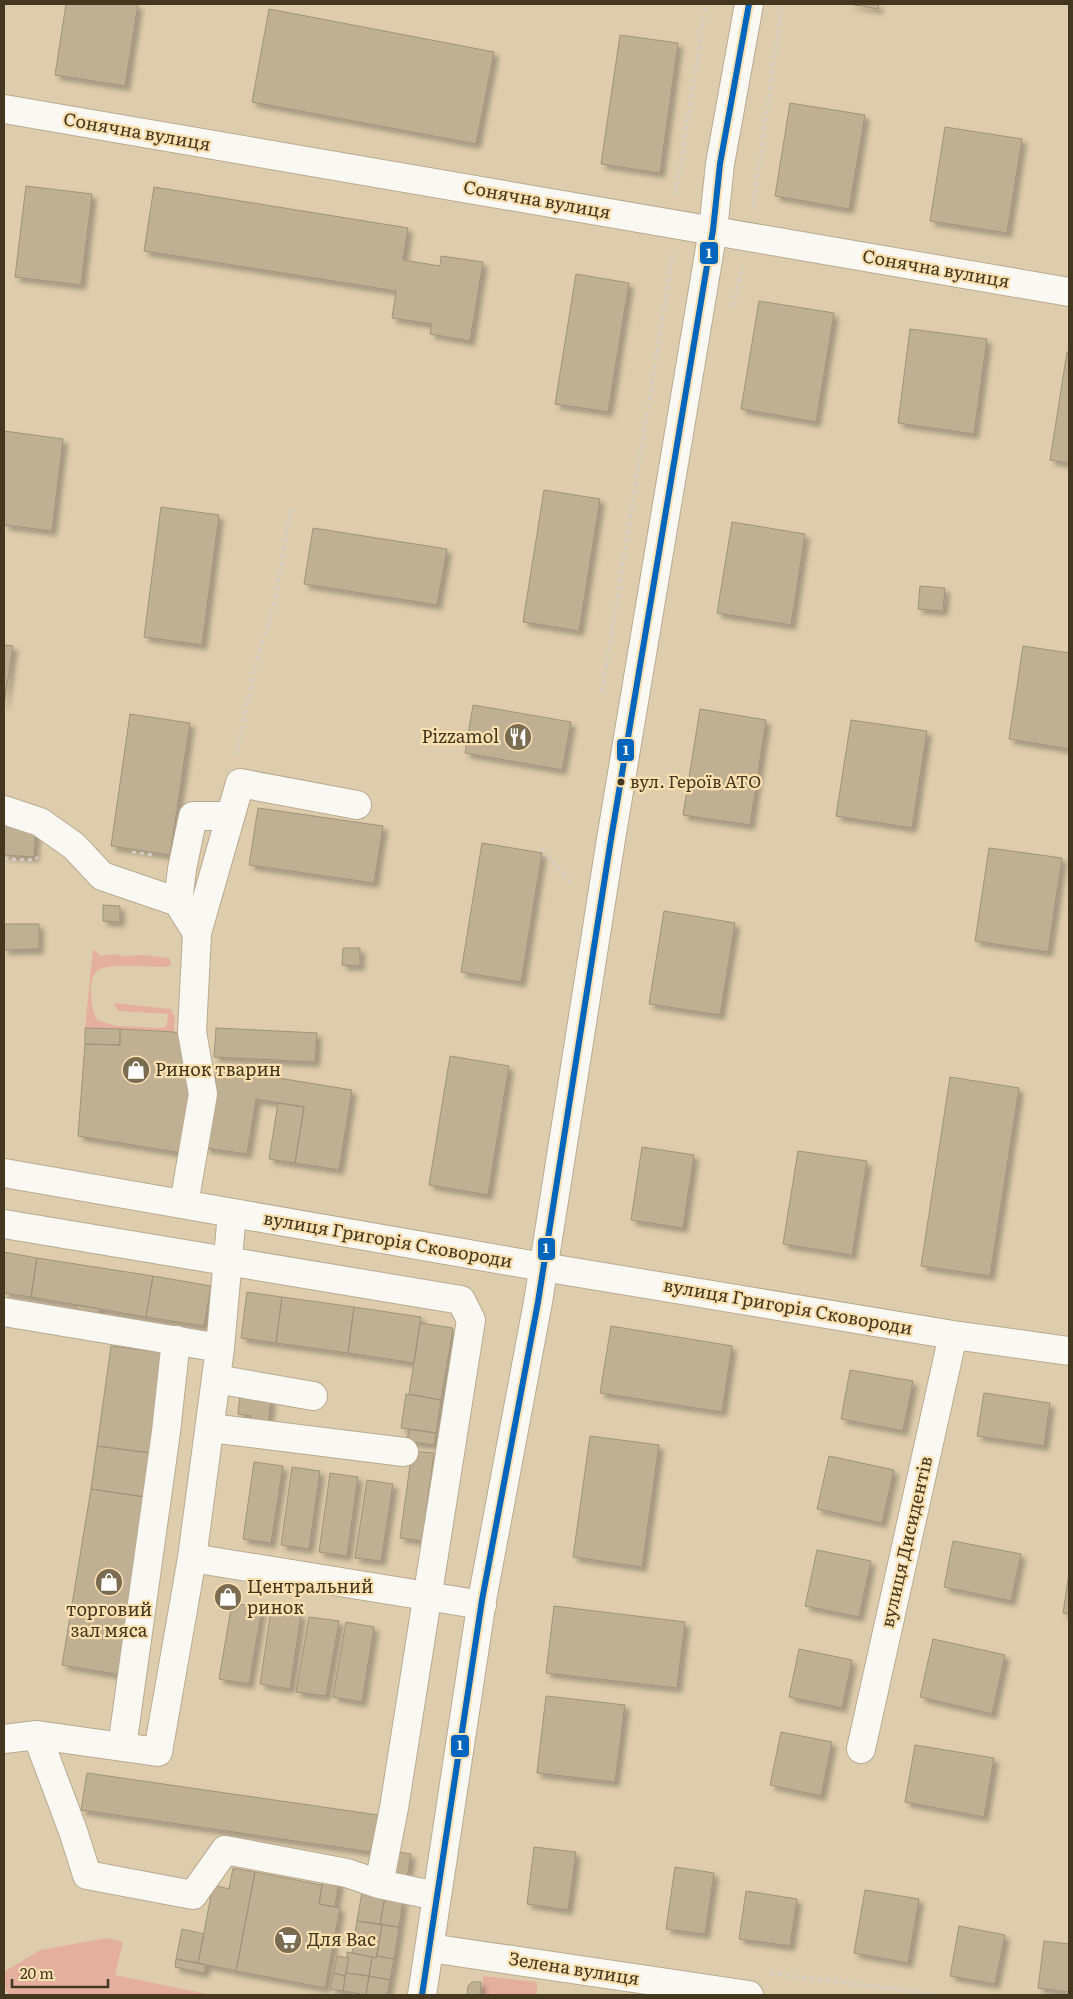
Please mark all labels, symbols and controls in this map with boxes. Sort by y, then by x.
street label: Сонячна вулиця [62,104,213,157]
street label: Сонячна вулиця [462,172,613,225]
line badge: 1 [699,241,719,265]
street label: Сонячна вулиця [861,241,1012,294]
text: 1 [706,242,712,262]
place label: Pizzamol [421,722,499,749]
restaurant icon: Pizzamol [503,722,533,752]
line badge: 1 [616,738,635,762]
text: 1 [623,739,629,759]
place label: вул. Героїв АТО [630,768,761,793]
marker: вул. Героїв АТО [616,777,626,787]
shop icon: Ринок тварин [121,1055,151,1085]
place label: Ринок тварин [155,1055,281,1082]
street label: вулиця Григорія Сковороди [261,1203,515,1274]
line badge: 1 [537,1237,556,1261]
text: 1 [543,1237,549,1257]
street label: вулиця Григорія Сковороди [661,1270,915,1341]
street label: вулиця Дисидентів [873,1453,938,1630]
shop icon: торговий зал мяса [94,1567,124,1597]
place label: Центральний ринок [247,1572,373,1620]
shop icon: Центральний ринок [213,1582,243,1612]
place label: торговий зал мяса [66,1595,152,1643]
line badge: 1 [450,1734,470,1758]
text: 1 [457,1734,463,1754]
supermarket icon: Для Вас [273,1925,303,1955]
place label: Для Вас [307,1925,376,1952]
street label: Зелена вулиця [507,1944,642,1991]
scale bar [12,1956,109,1988]
text: 20 m [20,1961,54,1984]

